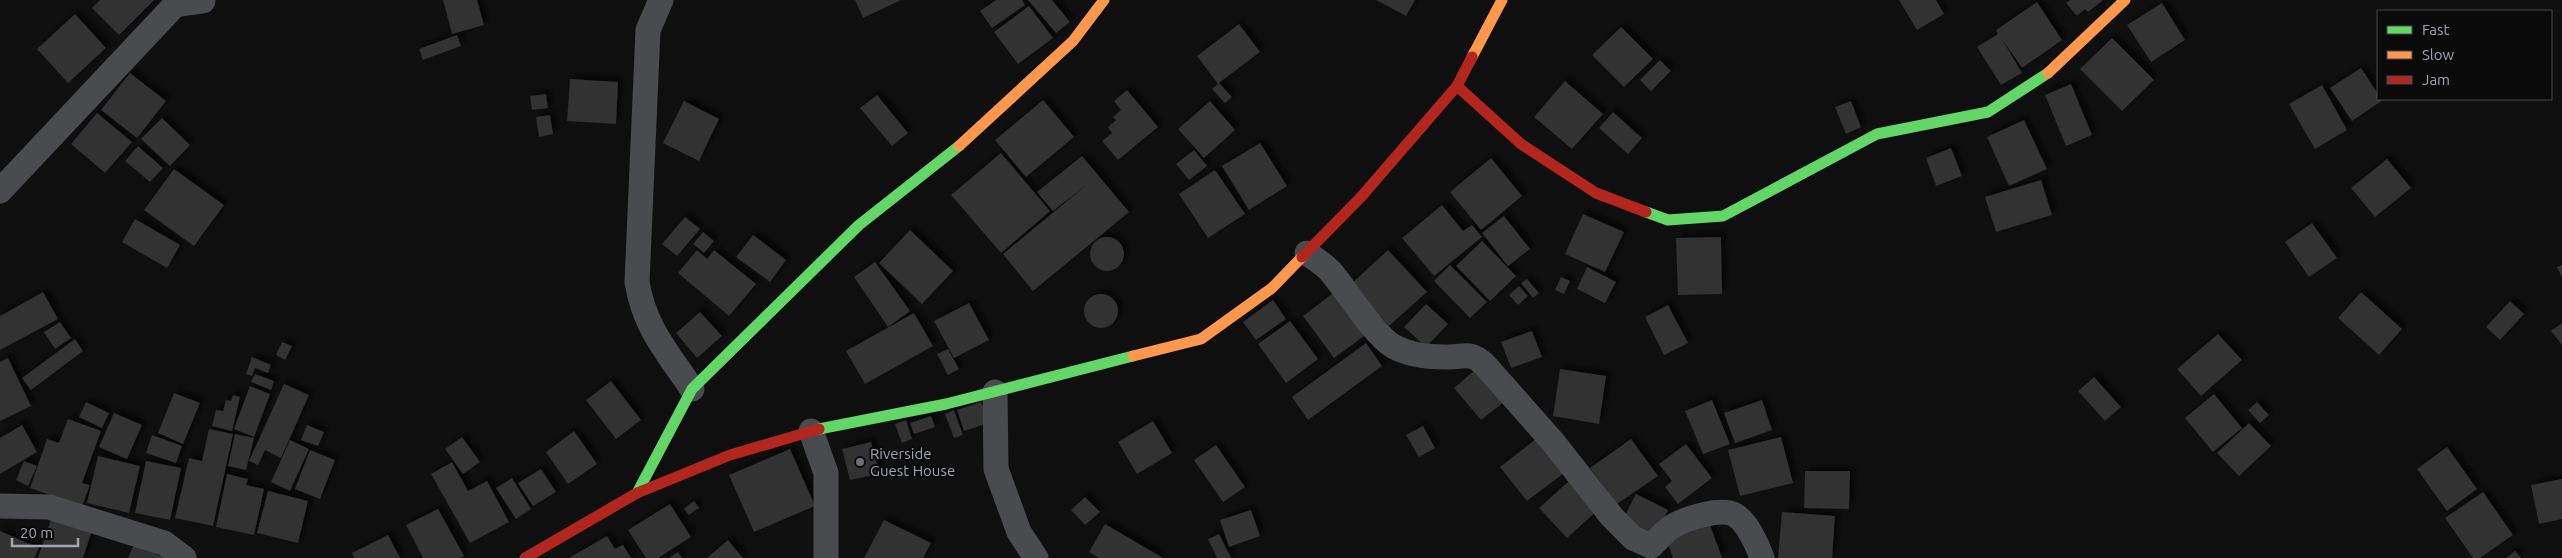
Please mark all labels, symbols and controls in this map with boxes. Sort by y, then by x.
legend [2377,10,2552,100]
text: Fast [2422,21,2450,38]
text: Slow [2422,46,2455,63]
text: Jam [2422,71,2450,88]
place label: Riverside Guest House [870,445,955,479]
marker: Riverside Guest House [854,456,866,468]
scale bar [12,516,79,548]
text: 20 m [20,524,53,541]

